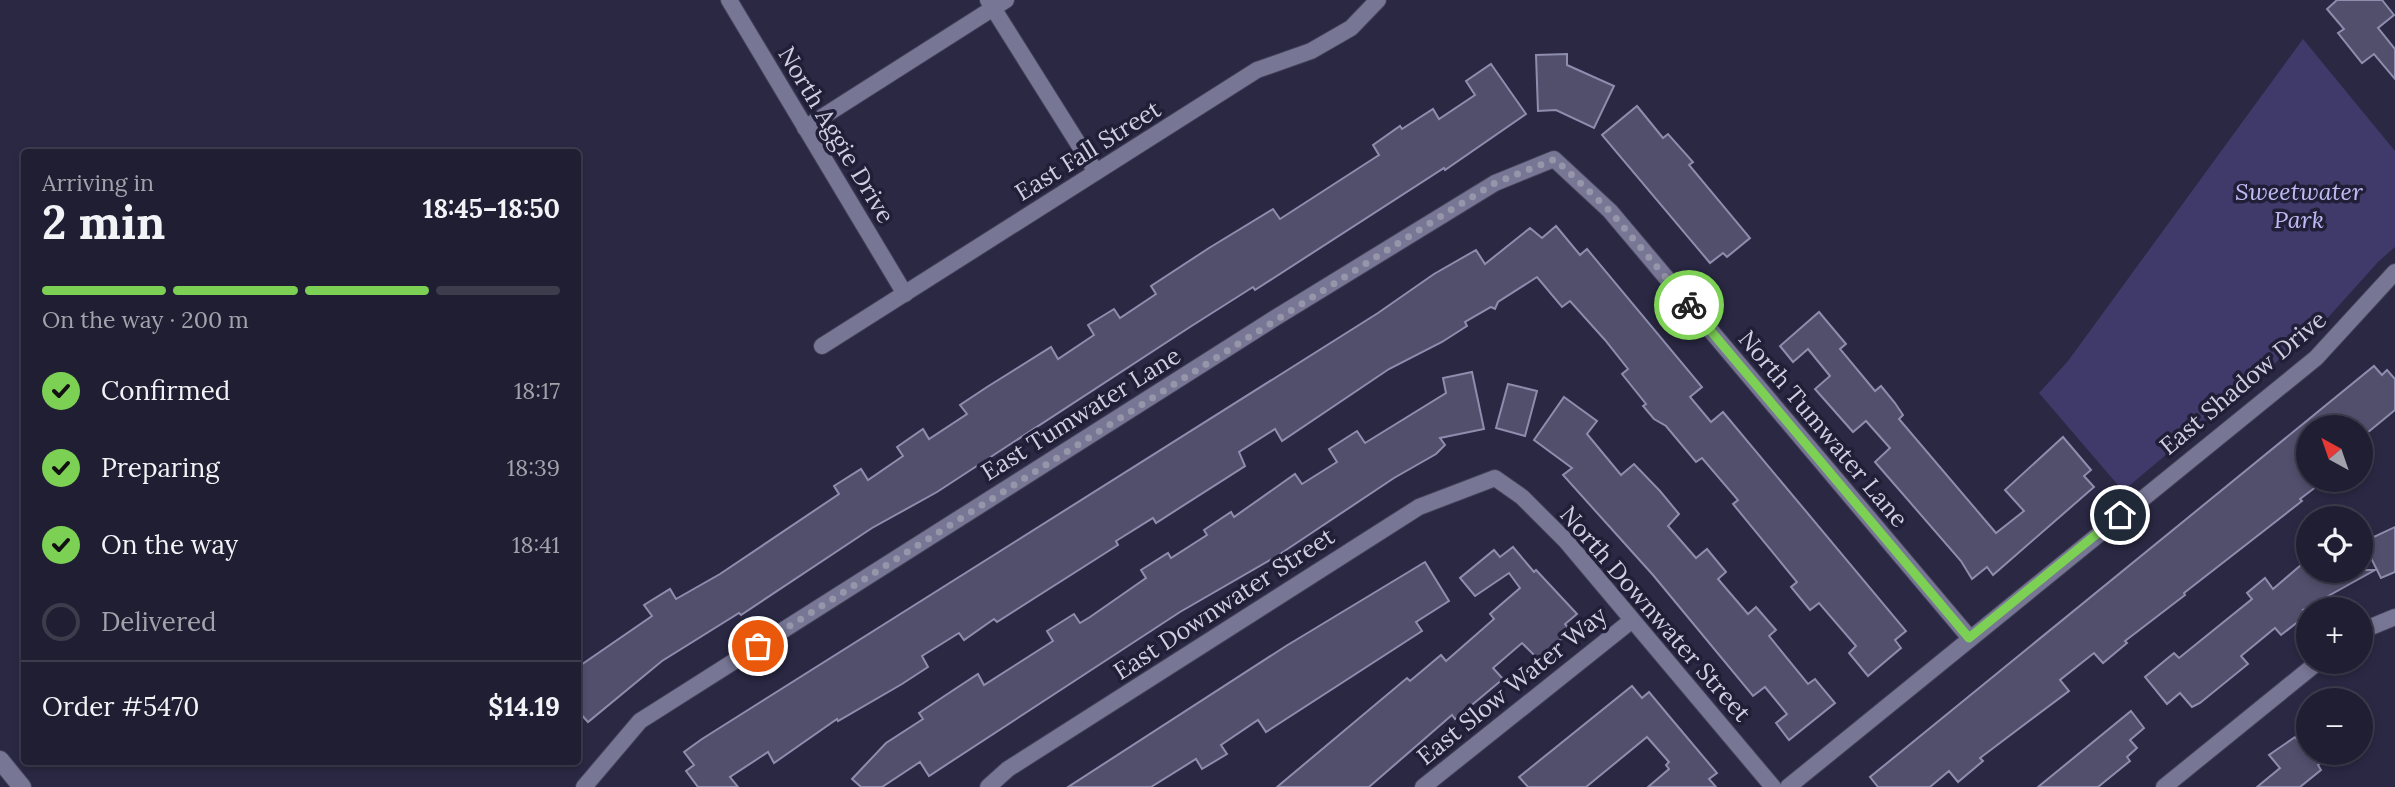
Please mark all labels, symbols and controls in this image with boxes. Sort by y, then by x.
street label: North Aggie Drive [771,41,901,229]
street label: East Fall Street [1009,93,1167,208]
text: Arriving in [42,168,154,197]
park label: Sweetwater Park [2235,176,2363,235]
text: 18:45–18:50 [423,192,560,225]
text: 2 min [42,193,165,252]
courier [1654,270,1724,340]
icon: bike [1670,286,1708,324]
street label: East Shadow Drive [2153,304,2332,461]
text: On the way · 200 m [42,305,249,334]
street label: North Tumwater Lane [1732,324,1915,534]
street label: East Tumwater Lane [975,340,1186,487]
icon: check [42,372,80,410]
text: Confirmed [101,374,230,407]
text: 18:17 [514,376,560,405]
north arrow [2296,415,2373,492]
map controls [2296,415,2373,765]
icon: check [42,449,80,487]
text: Preparing [101,451,220,484]
text: 18:39 [507,453,560,482]
pin [2090,485,2150,545]
icon: home [2101,496,2139,534]
street label: North Downwater Street [1553,499,1758,728]
button: locate [2296,506,2373,583]
street label: East Downwater Street [1107,520,1341,687]
icon: check [42,526,80,564]
text: On the way [101,528,238,561]
text: 18:41 [512,530,560,559]
button: + [2296,597,2373,674]
street label: East Slow Water Way [1410,599,1613,772]
text: Delivered [101,605,217,638]
pin [728,616,788,676]
icon: bag [739,627,777,665]
button: − [2296,688,2373,765]
text: Order #5470 [42,690,199,723]
text: $14.19 [488,690,560,723]

